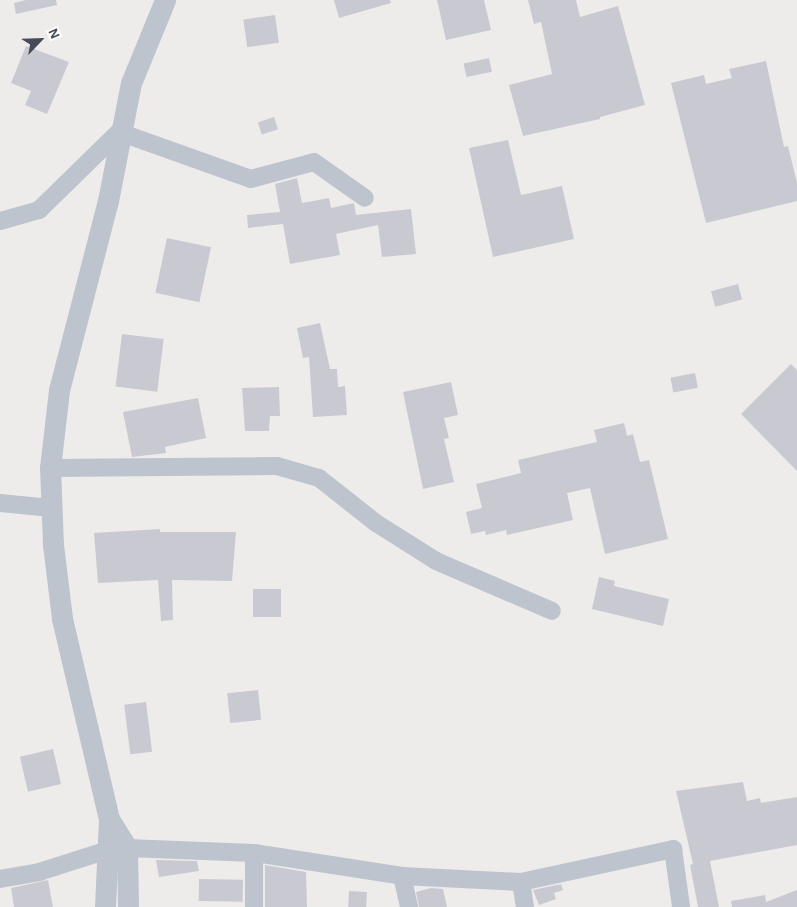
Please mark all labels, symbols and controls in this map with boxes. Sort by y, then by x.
north arrow [15,15,65,65]
text: N [45,27,62,41]

